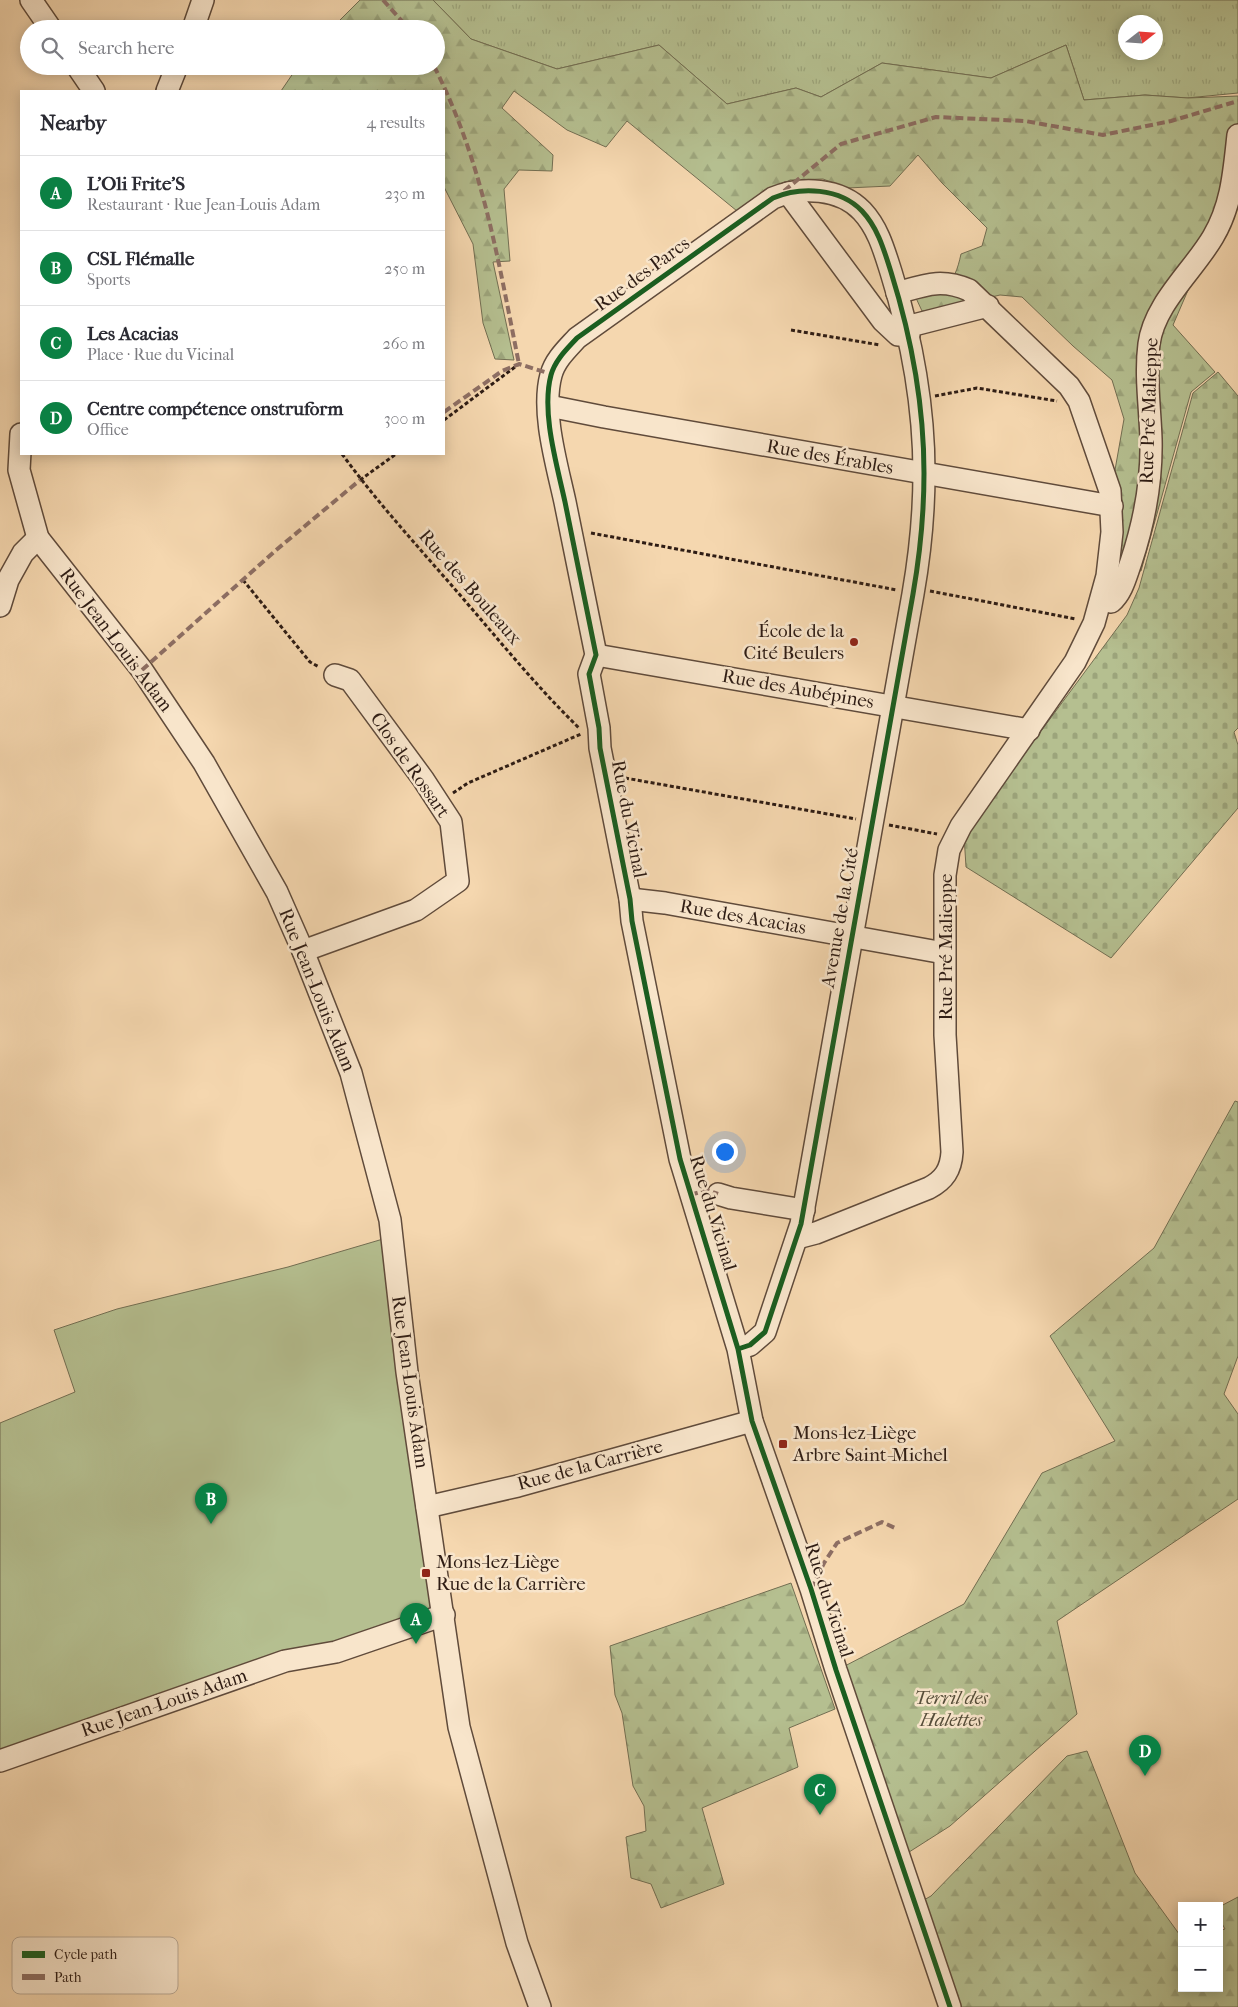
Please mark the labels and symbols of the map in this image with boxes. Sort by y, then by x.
north arrow [1118,15,1163,60]
street label: Rue des Parcs [590,232,694,316]
street label: Rue Pré Malieppe [1135,337,1163,485]
street label: Rue des Érables [765,435,895,479]
street label: Rue des Bouleaux [414,525,526,649]
street label: Rue Jean-Louis Adam [55,564,177,716]
place label: École de la Cité Beulers [744,620,844,664]
marker: École de la Cité Beulers [848,636,860,648]
street label: Rue des Aubépines [720,665,876,713]
street label: Clos de Rossart [366,708,455,822]
street label: Rue du Vicinal [607,758,651,880]
street label: Avenue de la Cité [817,846,863,991]
street label: Rue Pré Malieppe [935,874,957,1020]
street label: Rue des Acacias [678,895,808,939]
street label: Rue Jean-Louis Adam [274,905,360,1075]
your location [712,1139,738,1165]
street label: Rue du Vicinal [685,1153,741,1273]
street label: Rue Jean-Louis Adam [387,1294,433,1470]
place label: Mons-lez-Liège Arbre Saint-Michel [792,1422,948,1466]
street label: Rue de la Carrière [515,1435,665,1495]
marker: Mons-lez-Liège Arbre Saint-Michel [777,1438,789,1450]
pin: B [195,1483,227,1524]
street label: Rue du Vicinal [800,1540,858,1660]
place label: Mons-lez-Liège Rue de la Carrière [436,1551,586,1595]
marker: Mons-lez-Liège Rue de la Carrière [420,1567,432,1579]
pin: A [400,1603,432,1644]
street label: Rue Jean-Louis Adam [78,1664,250,1742]
park label: Terril des Halettes [914,1687,989,1731]
pin: D [1129,1735,1161,1776]
pin: C [804,1774,836,1815]
legend [12,1937,178,1994]
text: Cycle path [54,1946,118,1963]
text: Path [54,1969,82,1986]

